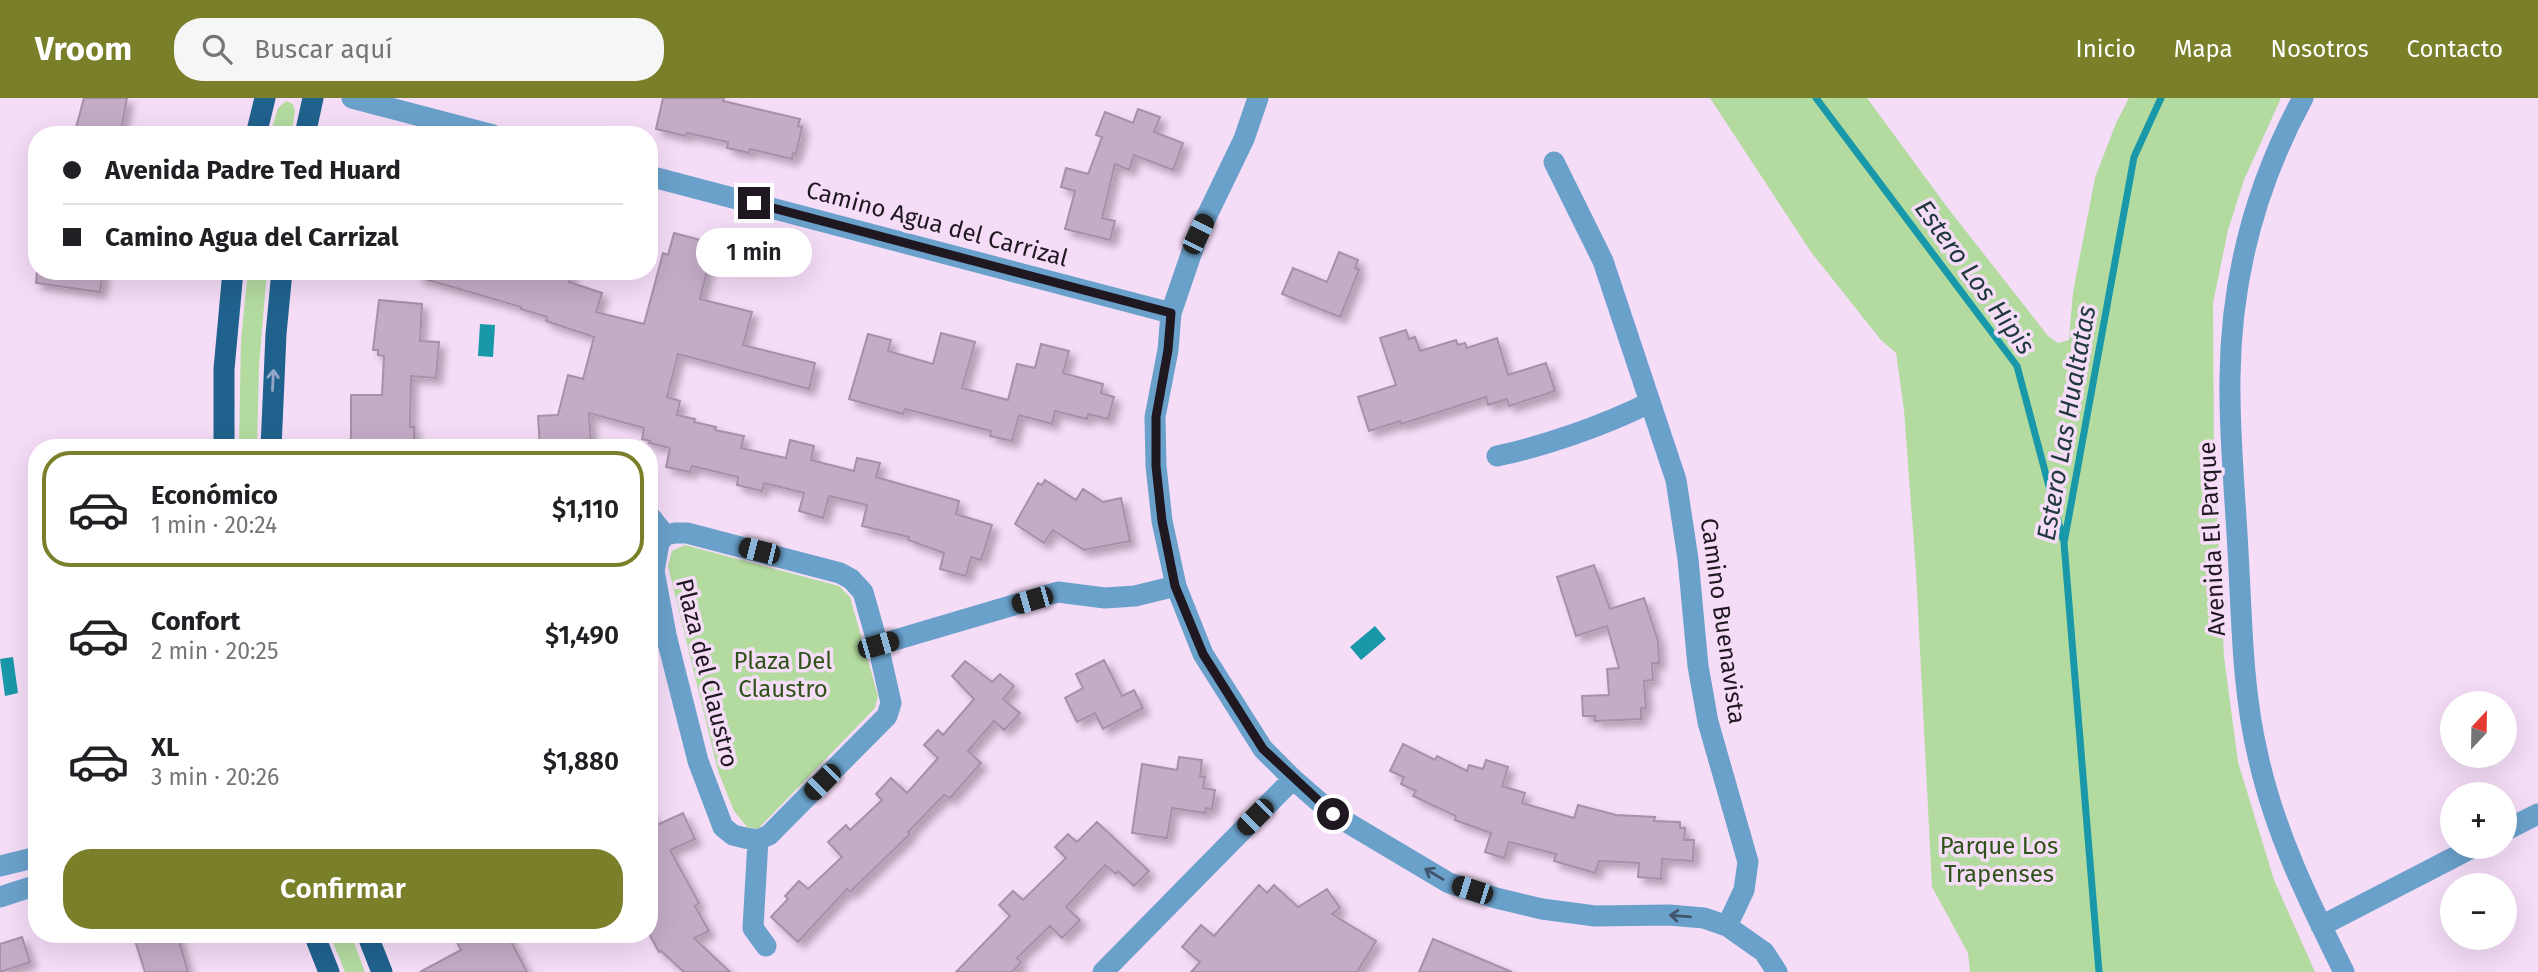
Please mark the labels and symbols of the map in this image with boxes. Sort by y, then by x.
street label: Camino Agua del Carrizal [803,176,1071,272]
route end [738,187,770,219]
water label: Estero Los Hipis [1908,194,2041,361]
car [1180,211,1217,257]
callout: 1 min [696,228,812,276]
water label: Estero Las Hualtatas [2031,303,2102,543]
one-way arrow [267,369,280,392]
street label: Avenida El Parque [2193,441,2231,637]
street label: Camino Buenavista [1695,516,1751,726]
car [737,536,782,566]
street label: Plaza del Claustro [670,576,744,770]
car [1009,584,1056,616]
car [855,629,902,661]
park label: Plaza Del Claustro [734,647,832,703]
north arrow [2440,691,2516,768]
car [800,760,845,804]
car [1233,795,1278,839]
route start [1317,798,1349,830]
park label: Parque Los Trapenses [1940,832,2058,888]
one-way arrow [1425,867,1445,881]
car [1449,874,1496,906]
one-way arrow [1669,909,1692,922]

